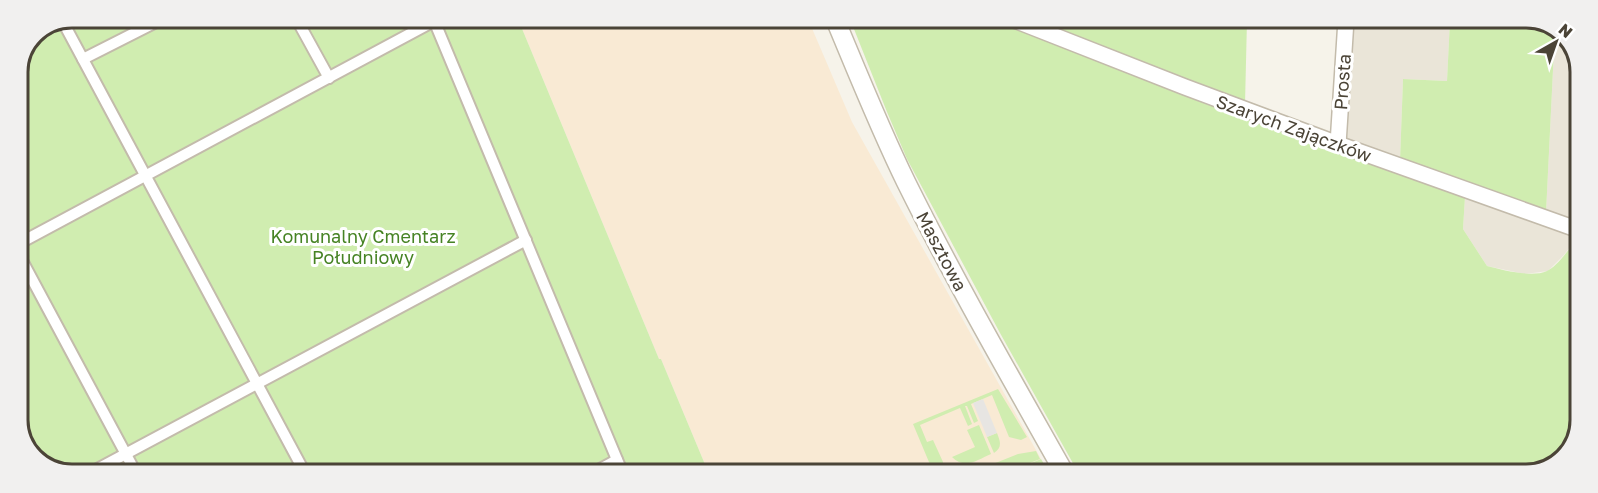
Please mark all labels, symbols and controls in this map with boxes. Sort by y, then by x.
north arrow [1526,12,1586,72]
text: N [1555,19,1577,42]
street label: Prosta [1329,53,1355,111]
street label: Szarych Zajączków [1213,90,1375,166]
street label: Masztowa [912,207,972,295]
park label: Komunalny Cmentarz Południowy [270,225,456,268]

